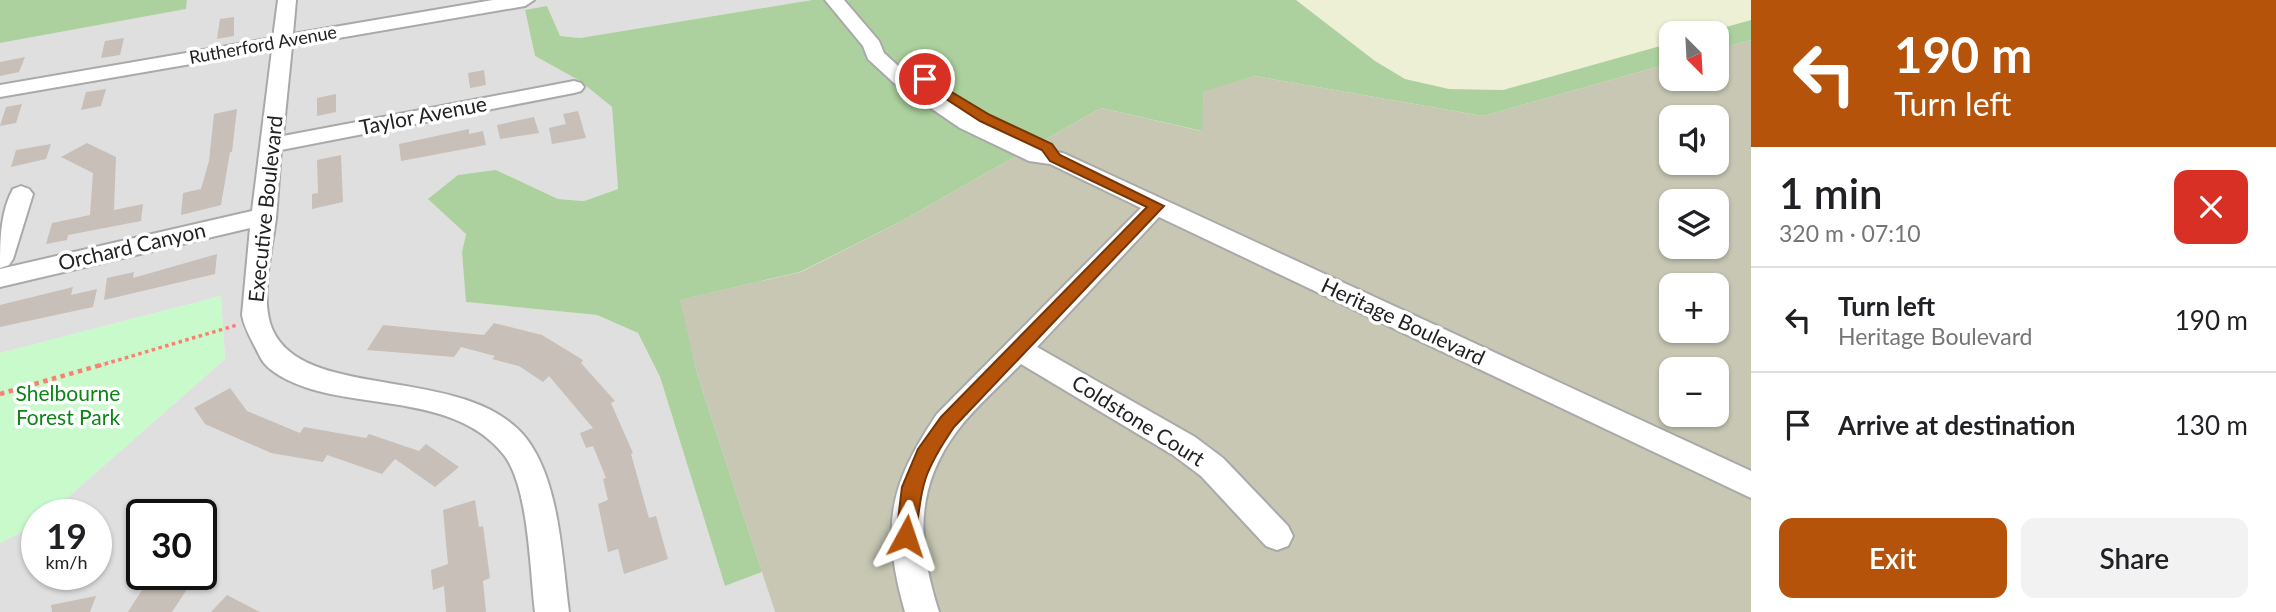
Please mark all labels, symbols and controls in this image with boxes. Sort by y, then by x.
street label: Rutherford Avenue [187,20,338,68]
north arrow [1659,21,1729,91]
map controls [1659,21,1729,427]
text: 190 m [1894,25,2032,83]
icon: left [1779,28,1870,119]
pin [895,49,955,109]
icon: arrive [906,60,944,98]
text: Turn left [1894,84,2011,123]
street label: Taylor Avenue [357,90,489,139]
button: sound [1659,105,1729,175]
street label: Executive Boulevard [242,114,287,304]
text: 1 min [1779,168,1883,218]
button: close [2174,170,2248,244]
button: layers [1659,189,1729,259]
street label: Orchard Canyon [56,216,208,275]
text: 320 m · 07:10 [1779,219,1921,247]
street label: Heritage Boulevard [1318,272,1489,369]
button: + [1659,273,1729,343]
text: Turn left [1838,290,1935,322]
icon: left [1779,301,1817,339]
text: 190 m [2175,304,2248,336]
text: Heritage Boulevard [1838,322,2032,350]
button: − [1659,357,1729,427]
street label: Coldstone Court [1068,369,1210,471]
park label: Shelbourne Forest Park [16,380,120,429]
icon: arrive [1779,406,1817,444]
text: Arrive at destination [1838,409,2075,441]
text: 130 m [2175,409,2248,441]
speed limit sign: 30 [126,499,217,590]
position arrow [869,499,943,573]
text: 19 [46,514,87,556]
button: Exit [1779,518,2007,598]
button: Share [2021,518,2248,598]
text: km/h [45,551,88,573]

